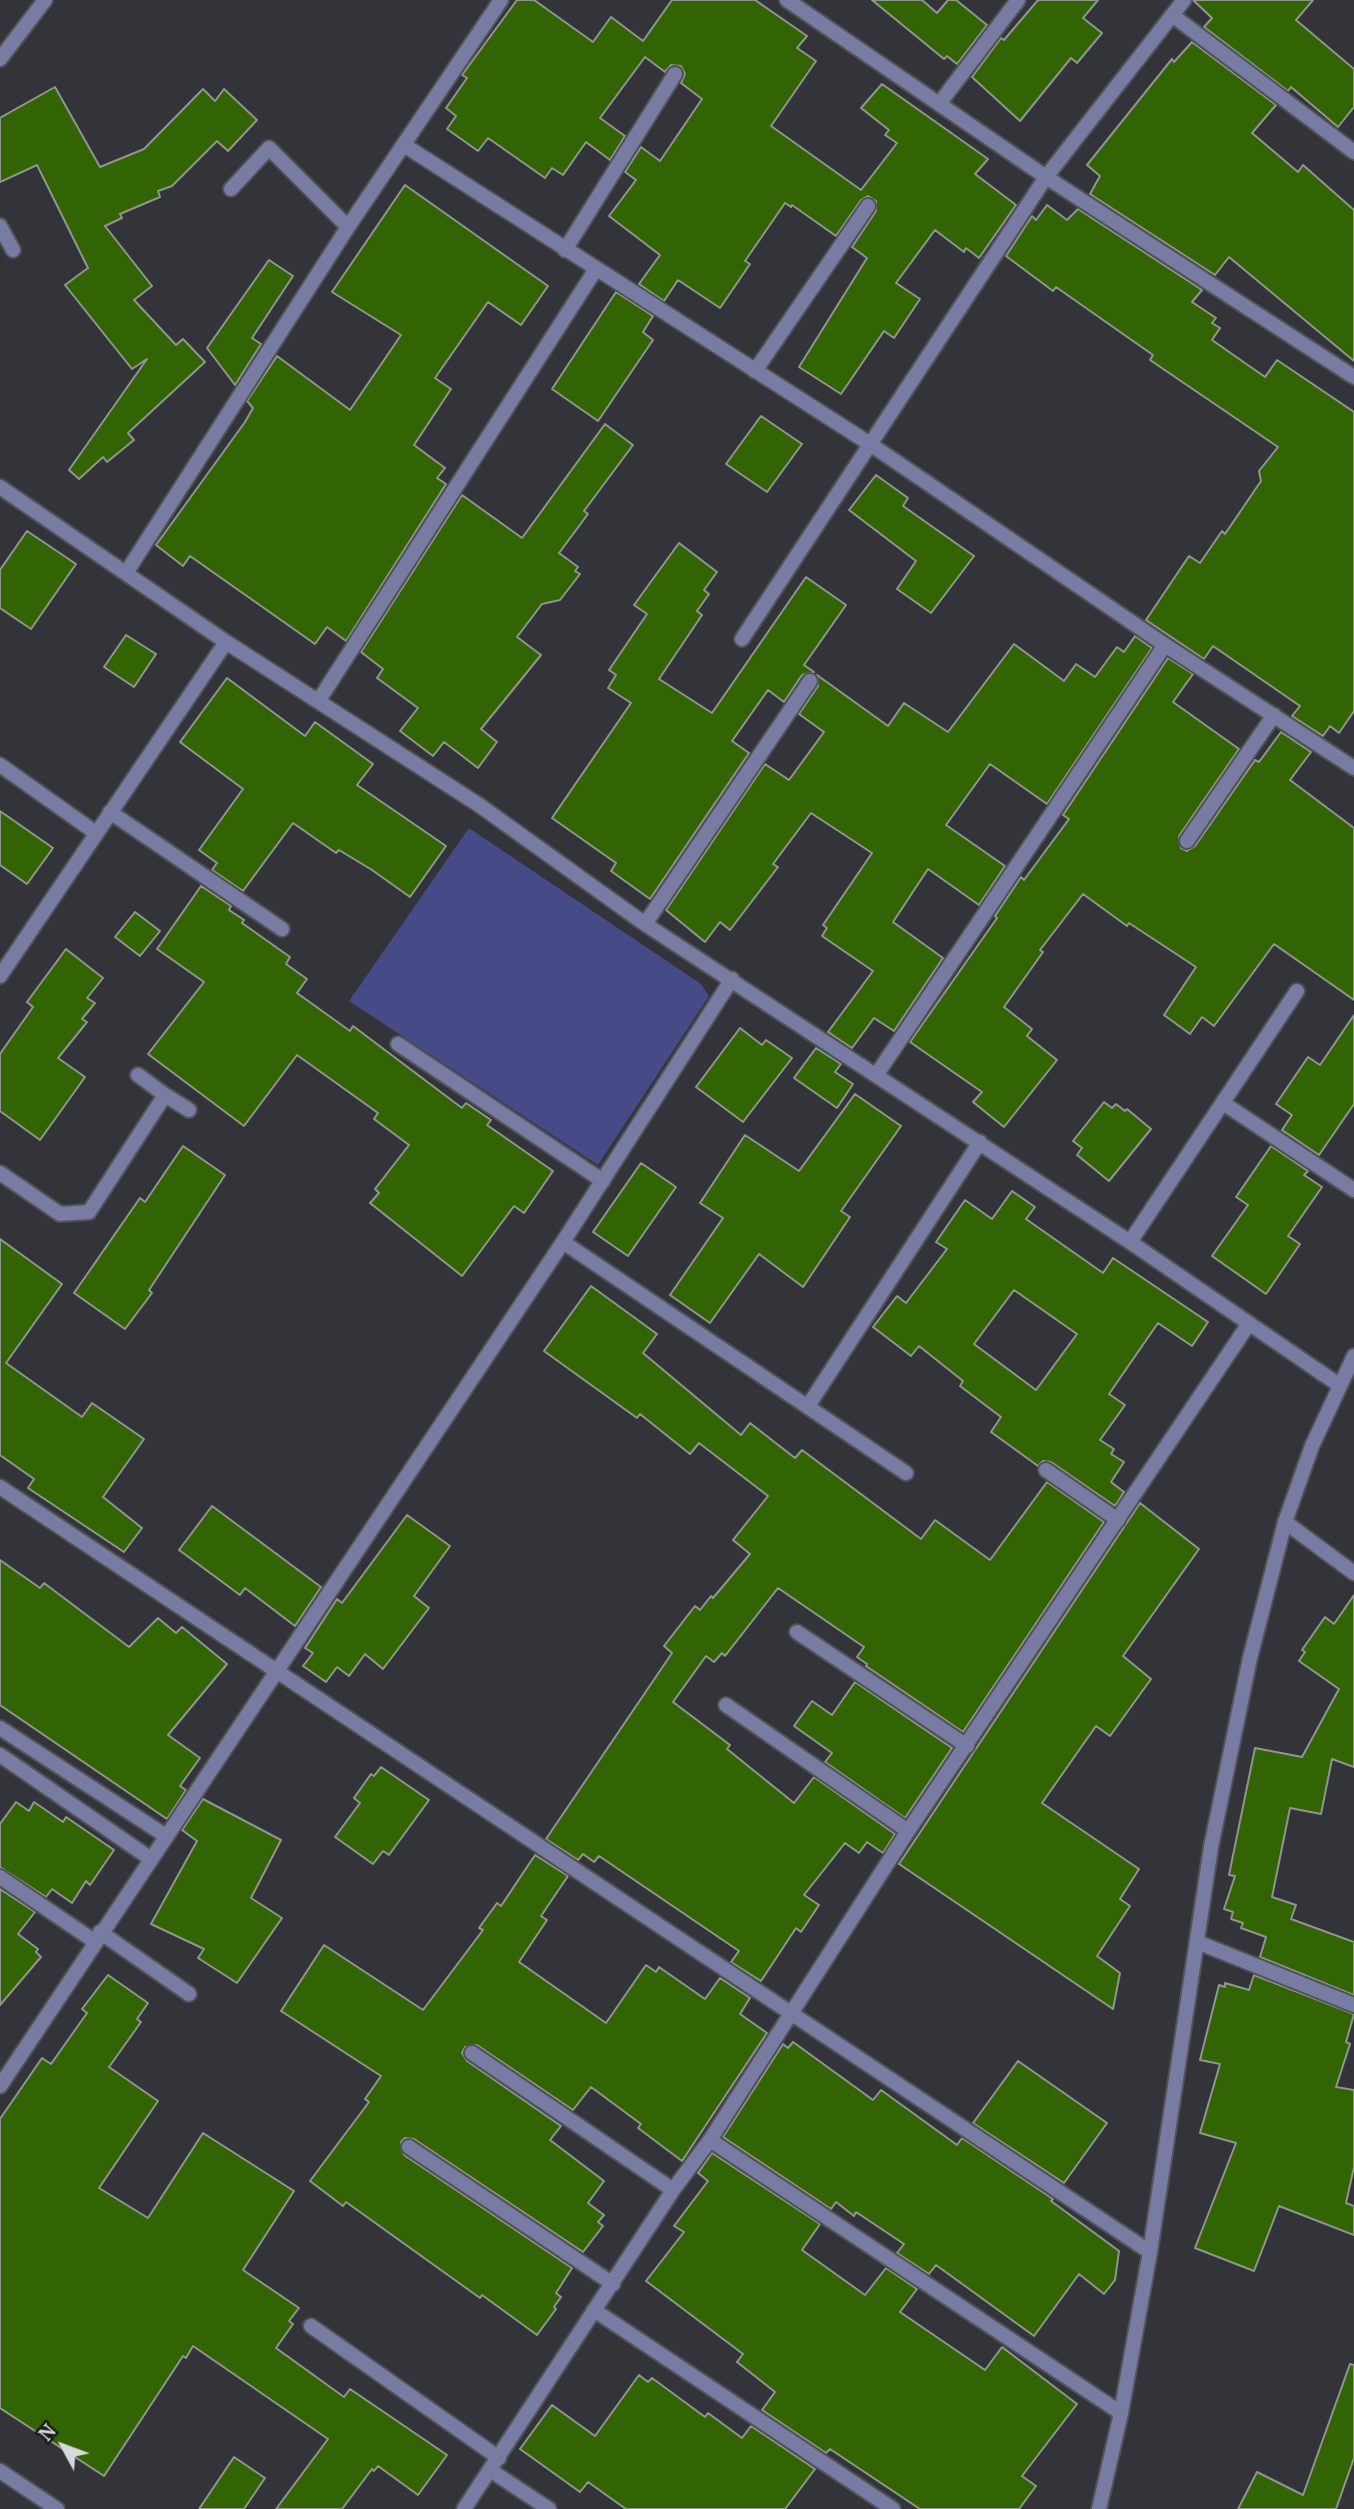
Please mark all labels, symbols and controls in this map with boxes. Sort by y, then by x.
north arrow [28,2411,98,2481]
text: N [33,2418,61,2446]

